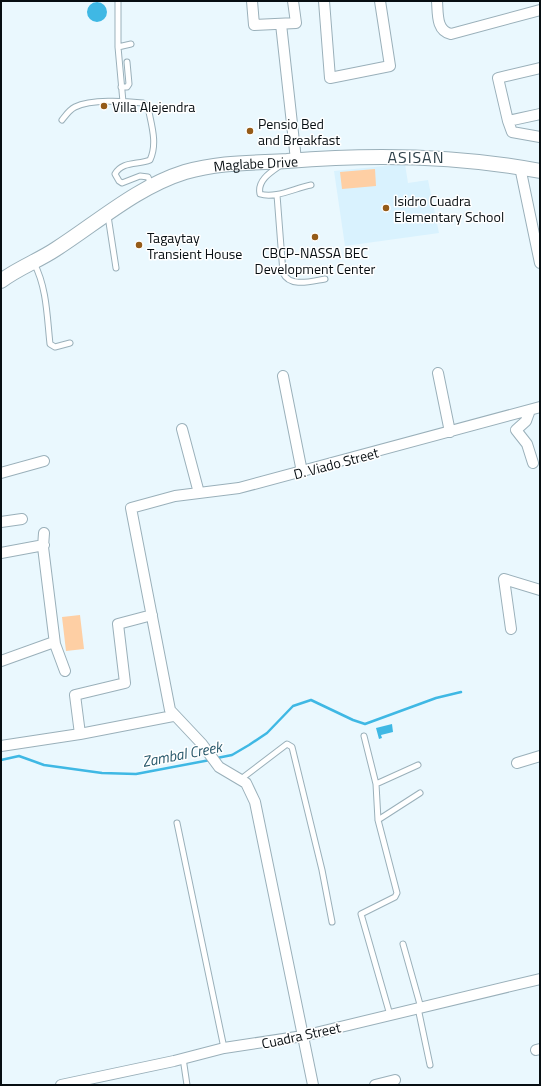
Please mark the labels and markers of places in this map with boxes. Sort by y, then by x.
place label: Villa Alejendra [112,96,195,117]
marker: Villa Alejendra [99,101,109,111]
place label: Pensio Bed and Breakfast [258,113,340,150]
marker: Pensio Bed and Breakfast [245,126,255,136]
place label: Isidro Cuadra Elementary School [394,190,504,227]
marker: Isidro Cuadra Elementary School [381,203,391,213]
place label: Tagaytay Transient House [147,227,242,264]
marker: CBCP-NASSA BEC Development Center [310,232,320,242]
marker: Tagaytay Transient House [134,240,144,250]
place label: CBCP-NASSA BEC Development Center [255,242,376,279]

